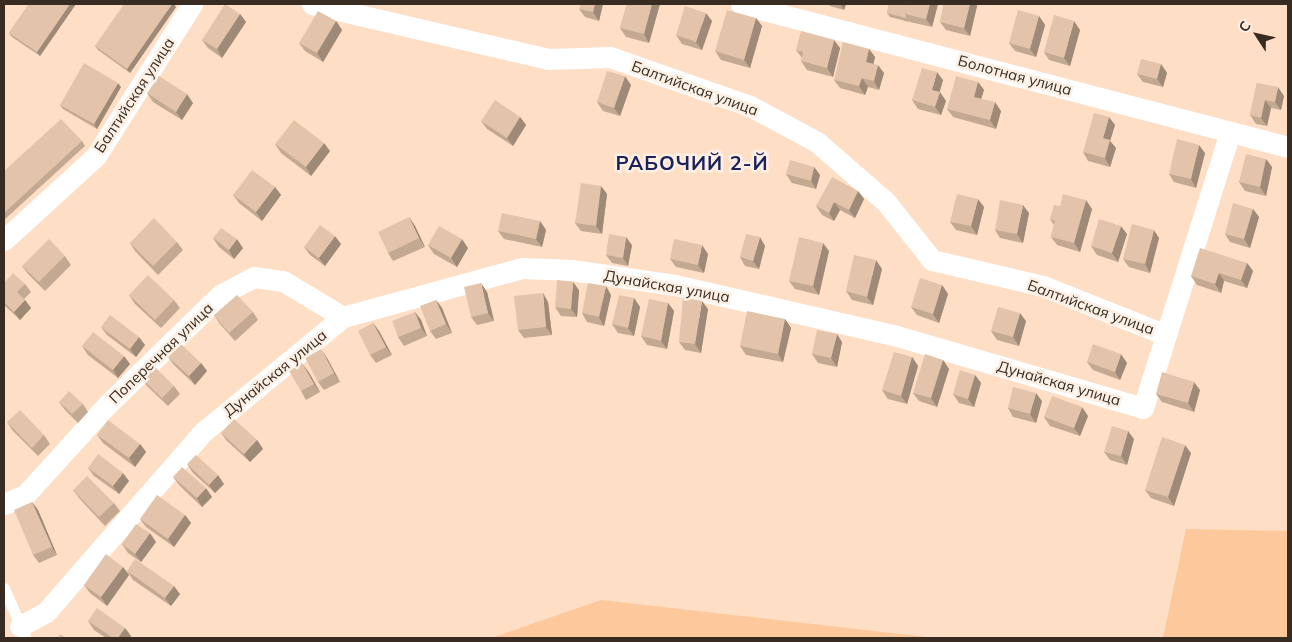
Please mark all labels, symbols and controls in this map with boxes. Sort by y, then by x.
north arrow [1232,10,1282,60]
text: С [1235,17,1255,35]
street label: Балтийская улица [90,34,178,156]
street label: Болотная улица [956,51,1074,99]
street label: Балтийская улица [629,57,761,119]
district label: РАБОЧИЙ 2‑Й [614,150,770,174]
street label: Дунайская улица [603,266,731,306]
street label: Балтийская улица [1025,276,1157,338]
street label: Поперечная улица [105,299,217,407]
street label: Дунайская улица [220,326,330,420]
street label: Дунайская улица [995,357,1123,409]

